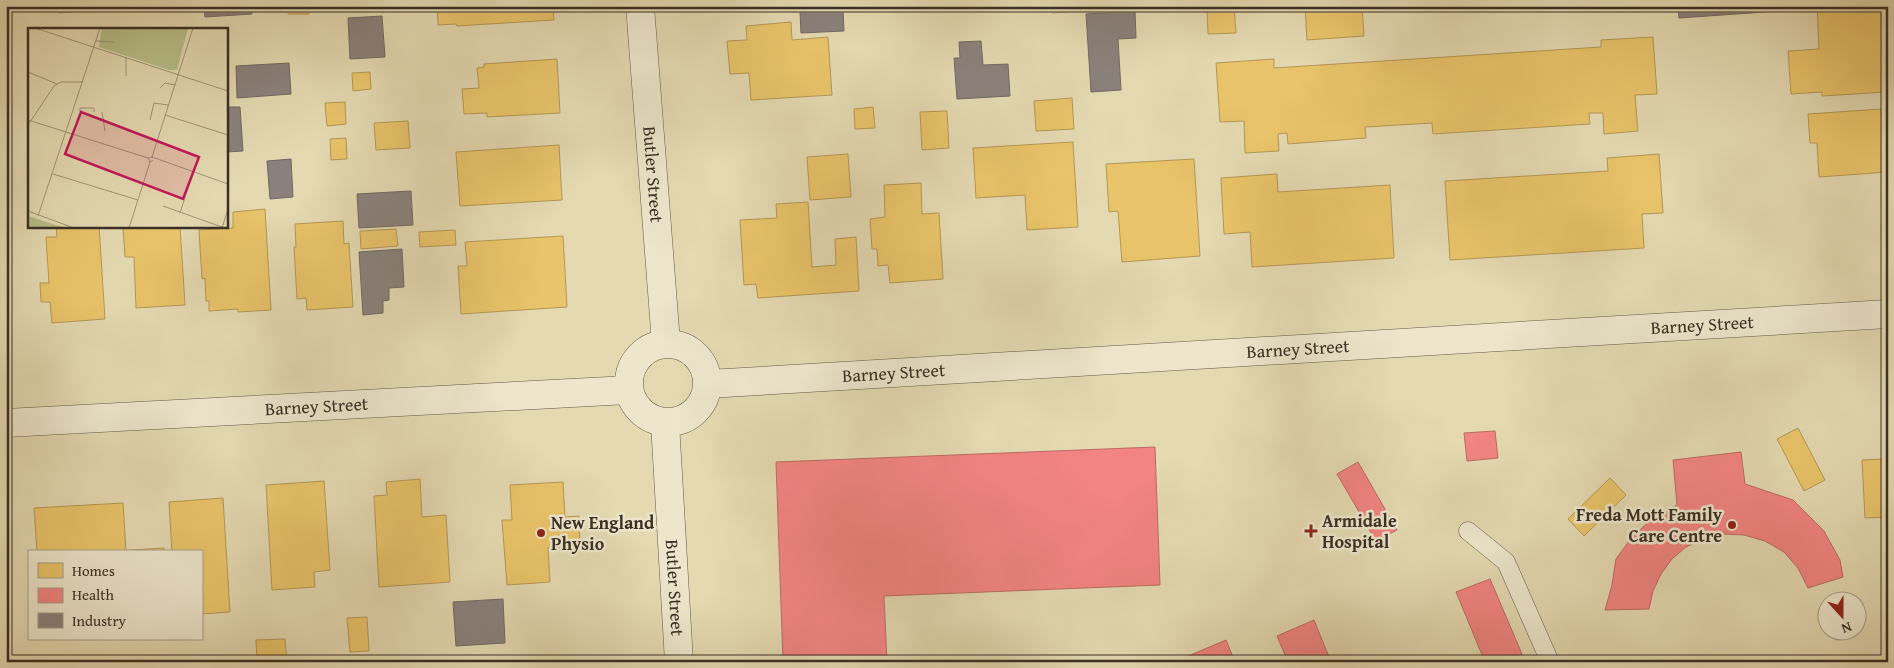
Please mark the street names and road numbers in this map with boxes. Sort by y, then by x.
street label: Butler Street [636,125,671,224]
street label: Barney Street [1650,308,1755,341]
street label: Barney Street [1246,332,1351,365]
street label: Barney Street [841,356,947,389]
street label: Barney Street [264,390,369,422]
street label: Butler Street [659,539,691,637]

